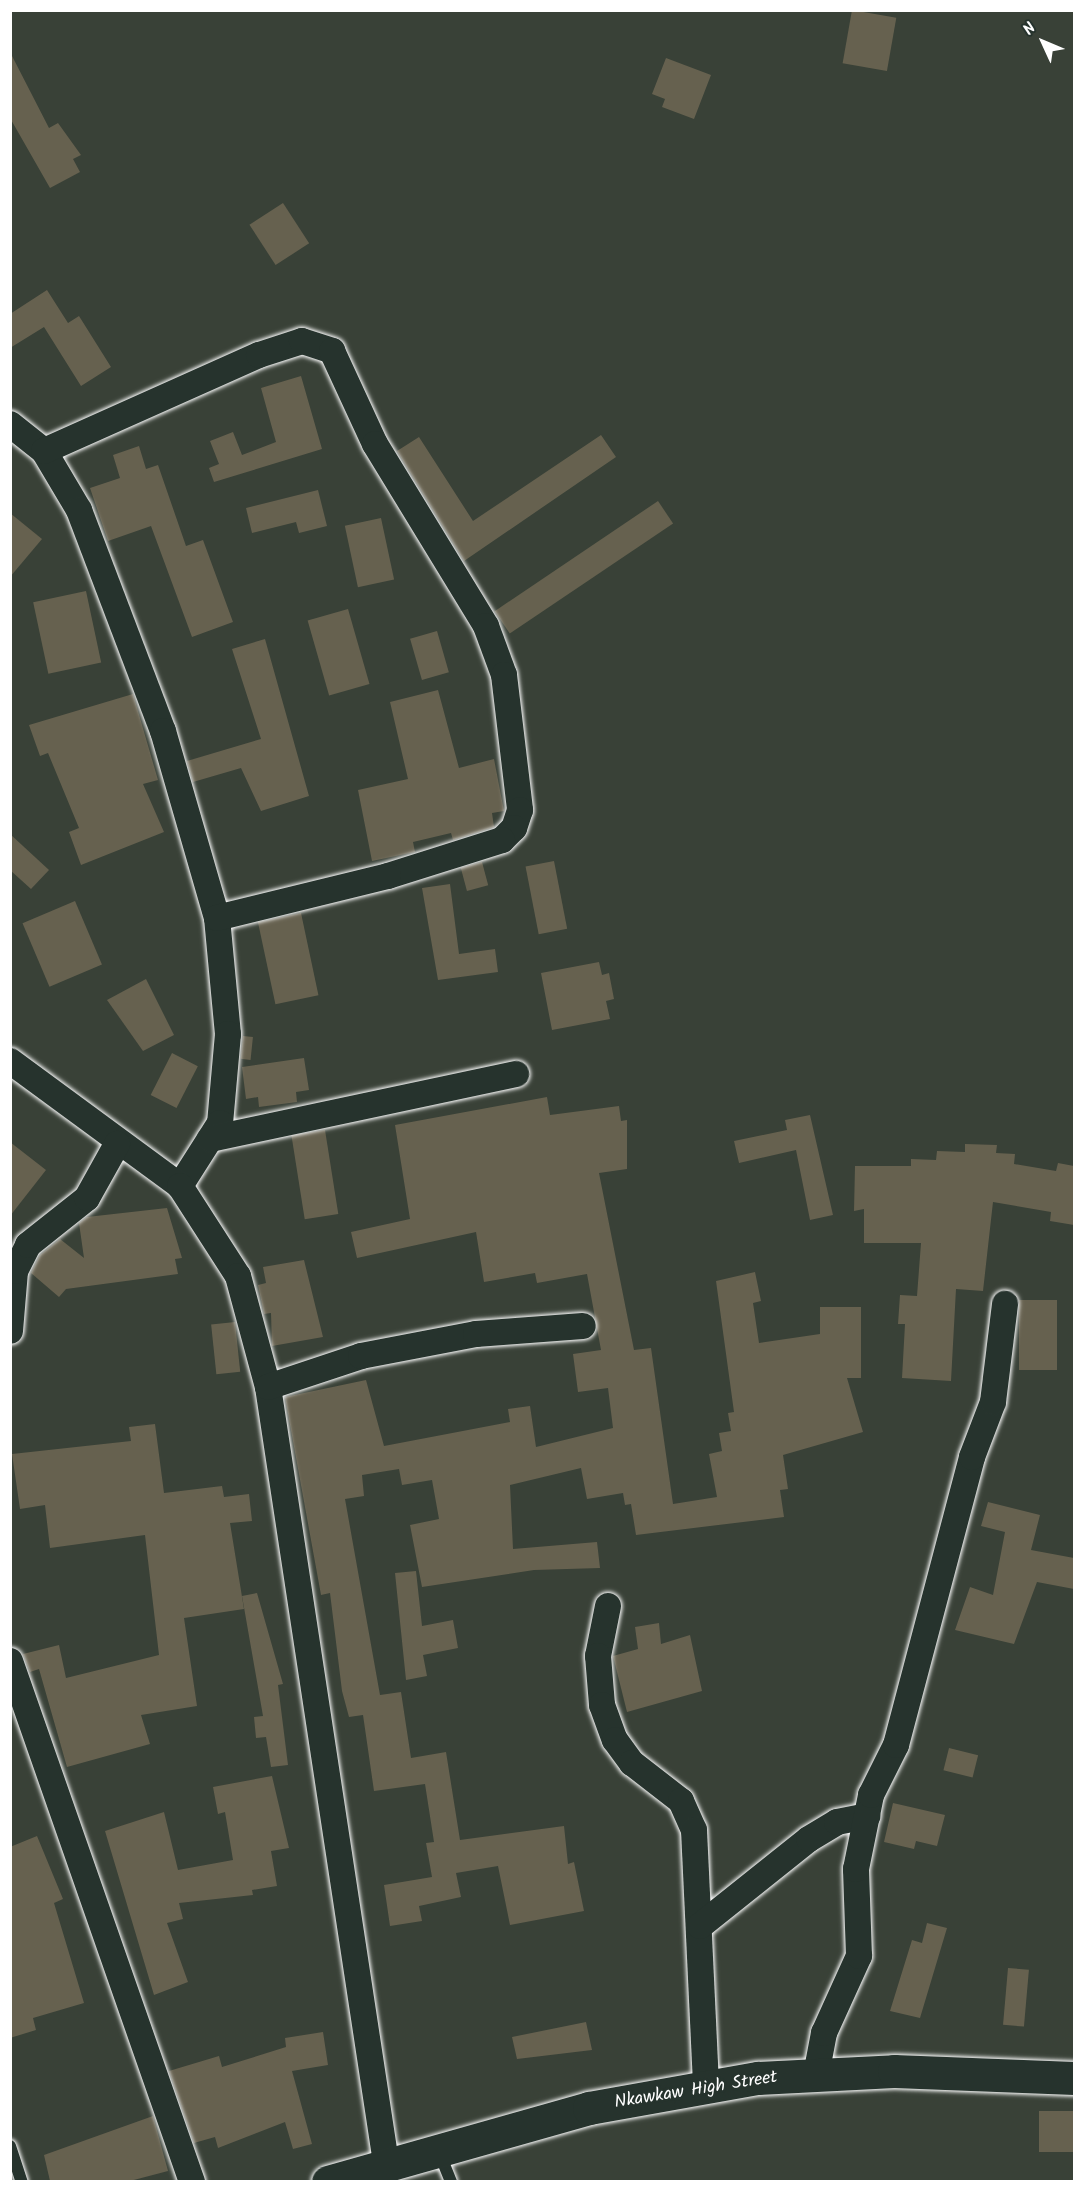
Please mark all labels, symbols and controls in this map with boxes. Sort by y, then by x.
north arrow [1013,12,1073,72]
text: N [1017,17,1042,41]
street label: Nkawkaw High Street [613,2067,779,2115]

